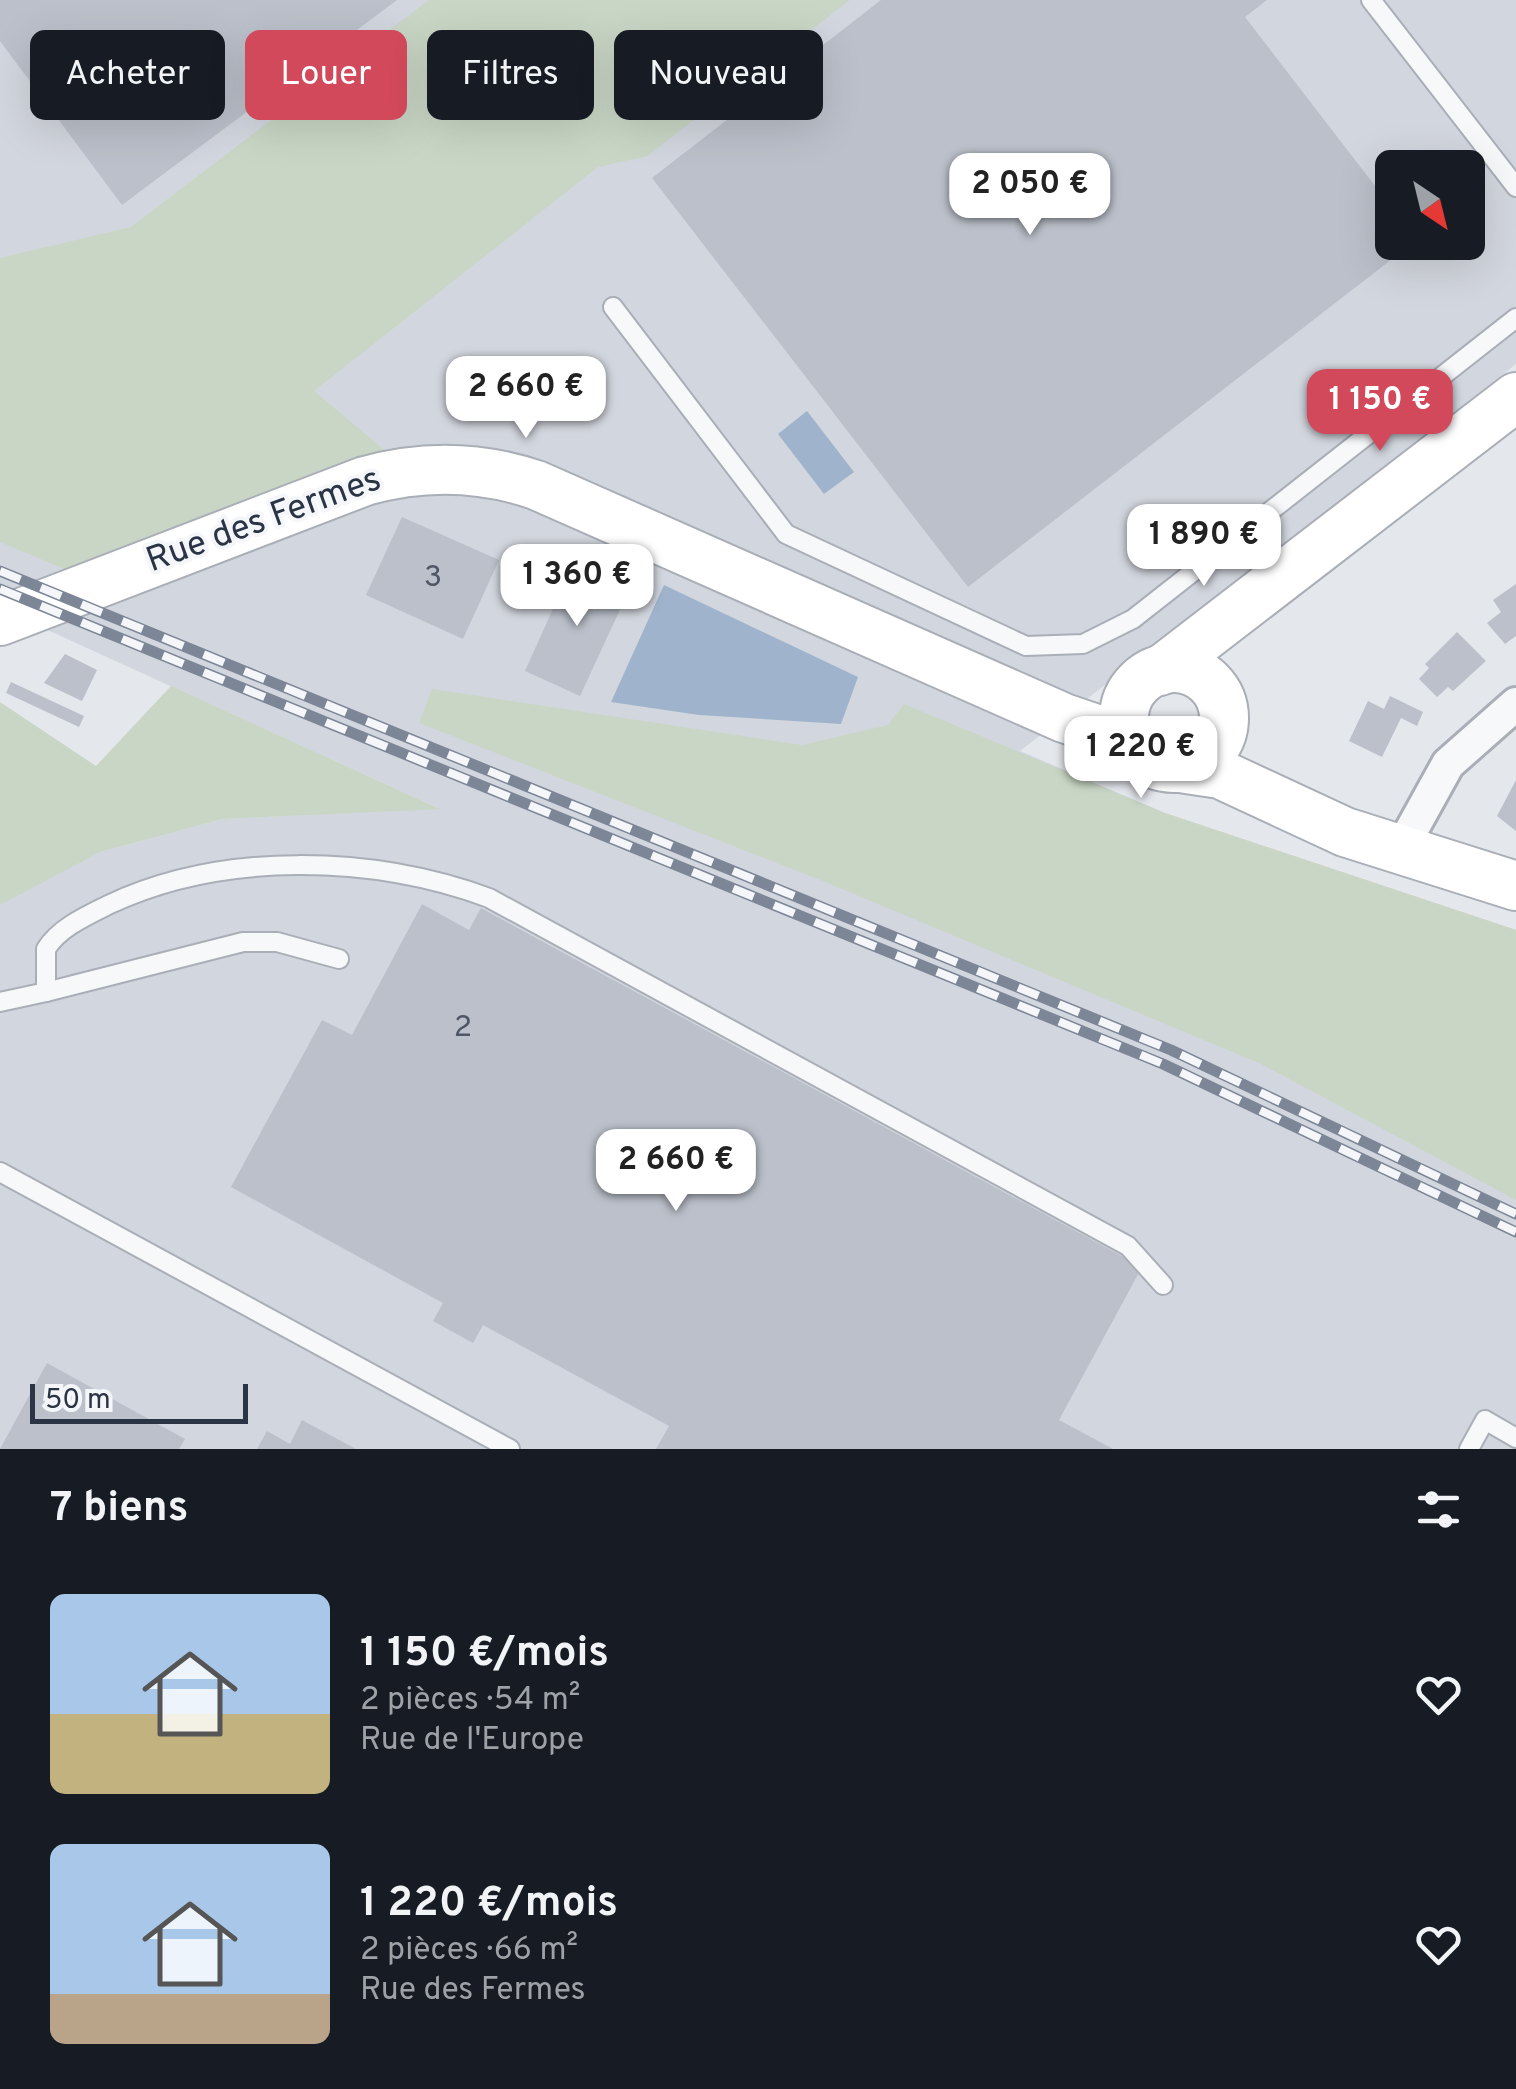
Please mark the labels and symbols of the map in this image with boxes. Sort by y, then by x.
north arrow [1375,150,1485,260]
pin: 2 050 € [938,153,1122,238]
pin: 2 660 € [434,356,618,441]
pin: 1 150 € [1288,369,1472,454]
street label: Rue des Fermes [141,458,387,584]
pin: 1 890 € [1112,504,1296,589]
pin: 1 360 € [485,544,669,629]
house number: 3 [424,560,442,597]
pin: 1 220 € [1049,716,1233,801]
house number: 2 [454,1010,472,1047]
pin: 2 660 € [584,1129,768,1214]
scale bar [30,1379,248,1424]

